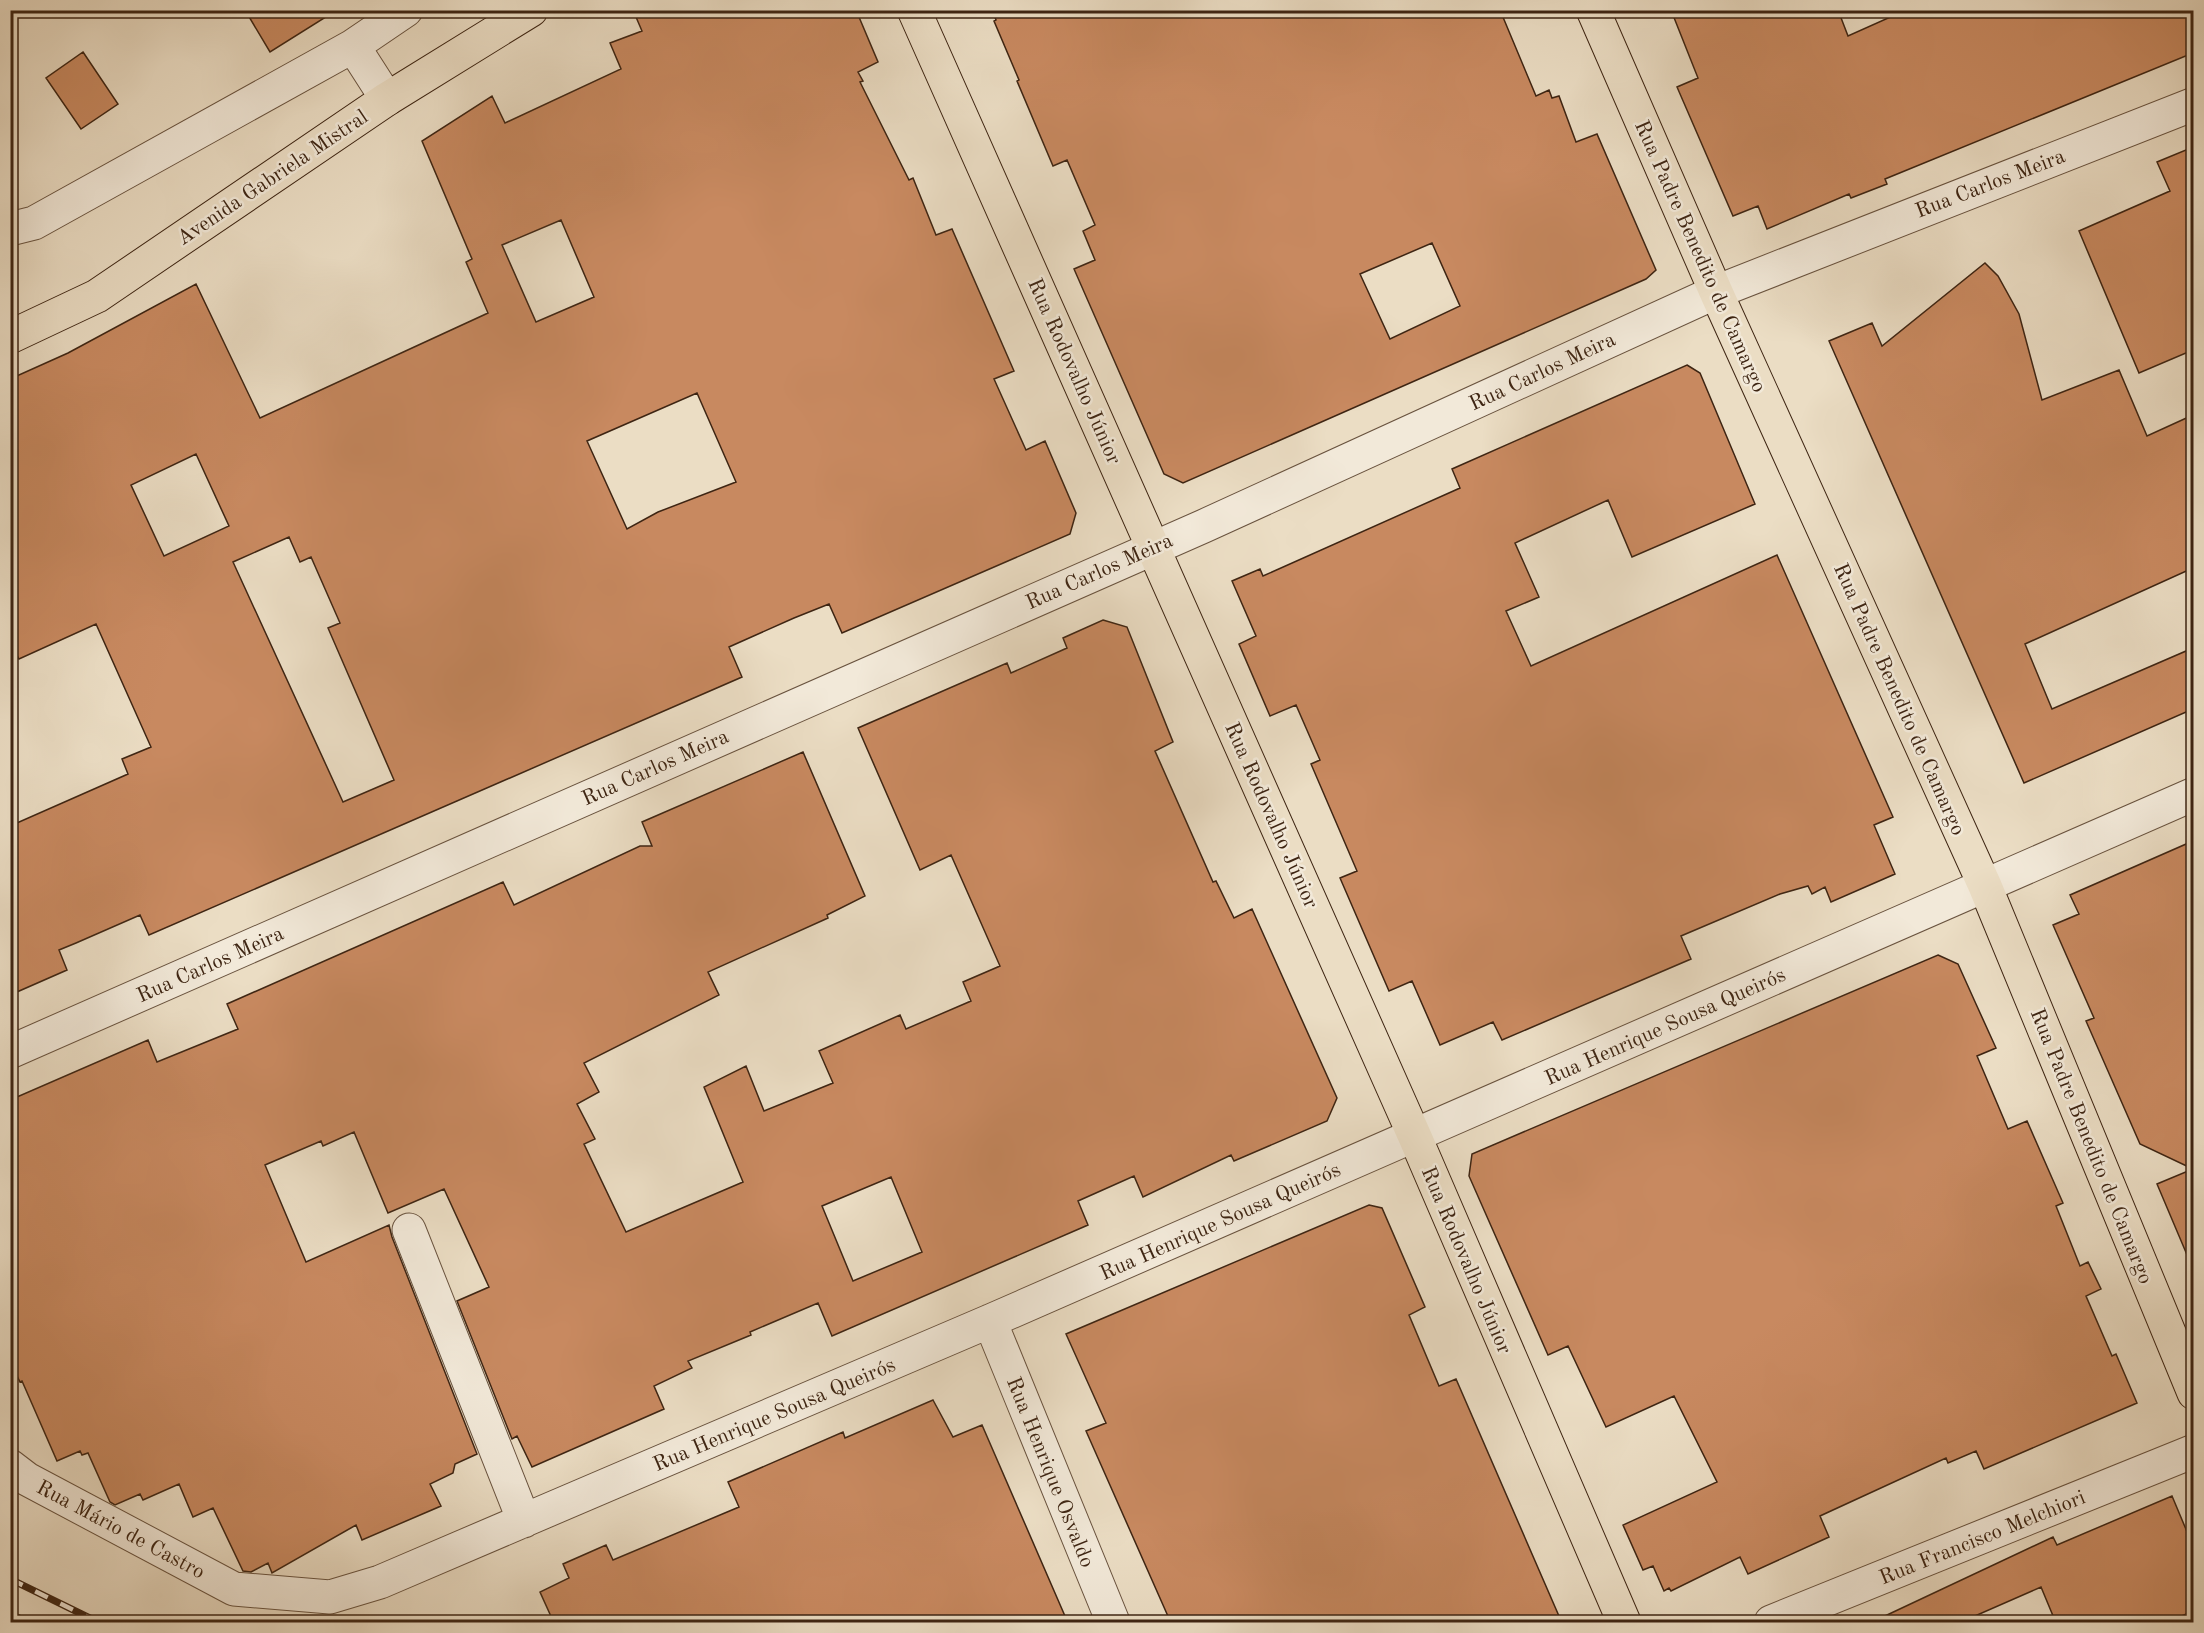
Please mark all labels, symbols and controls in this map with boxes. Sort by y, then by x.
street label: Avenida Gabriela Mistral [174,106,372,250]
street label: Rua Padre Benedito de Camargo [1630,118,1769,396]
street label: Rua Carlos Meira [1913,146,2068,223]
street label: Rua Rodovalho Júnior [1023,275,1124,468]
street label: Rua Carlos Meira [1466,329,1619,415]
street label: Rua Carlos Meira [1023,531,1176,614]
street label: Rua Padre Benedito de Camargo [1829,561,1968,839]
street label: Rua Rodovalho Júnior [1220,719,1321,912]
street label: Rua Carlos Meira [579,727,732,810]
street label: Rua Carlos Meira [134,924,287,1007]
street label: Rua Henrique Sousa Queirós [1542,965,1789,1090]
street label: Rua Padre Benedito de Camargo [2026,1006,2156,1287]
street label: Rua Henrique Sousa Queirós [1097,1160,1344,1285]
street label: Rua Rodovalho Júnior [1417,1164,1515,1358]
street label: Rua Henrique Sousa Queirós [650,1355,899,1476]
street label: Rua Henrique Osvaldo [1002,1374,1097,1571]
street label: Rua Mário de Castro [33,1477,208,1584]
street label: Rua Francisco Melchiori [1877,1487,2089,1589]

